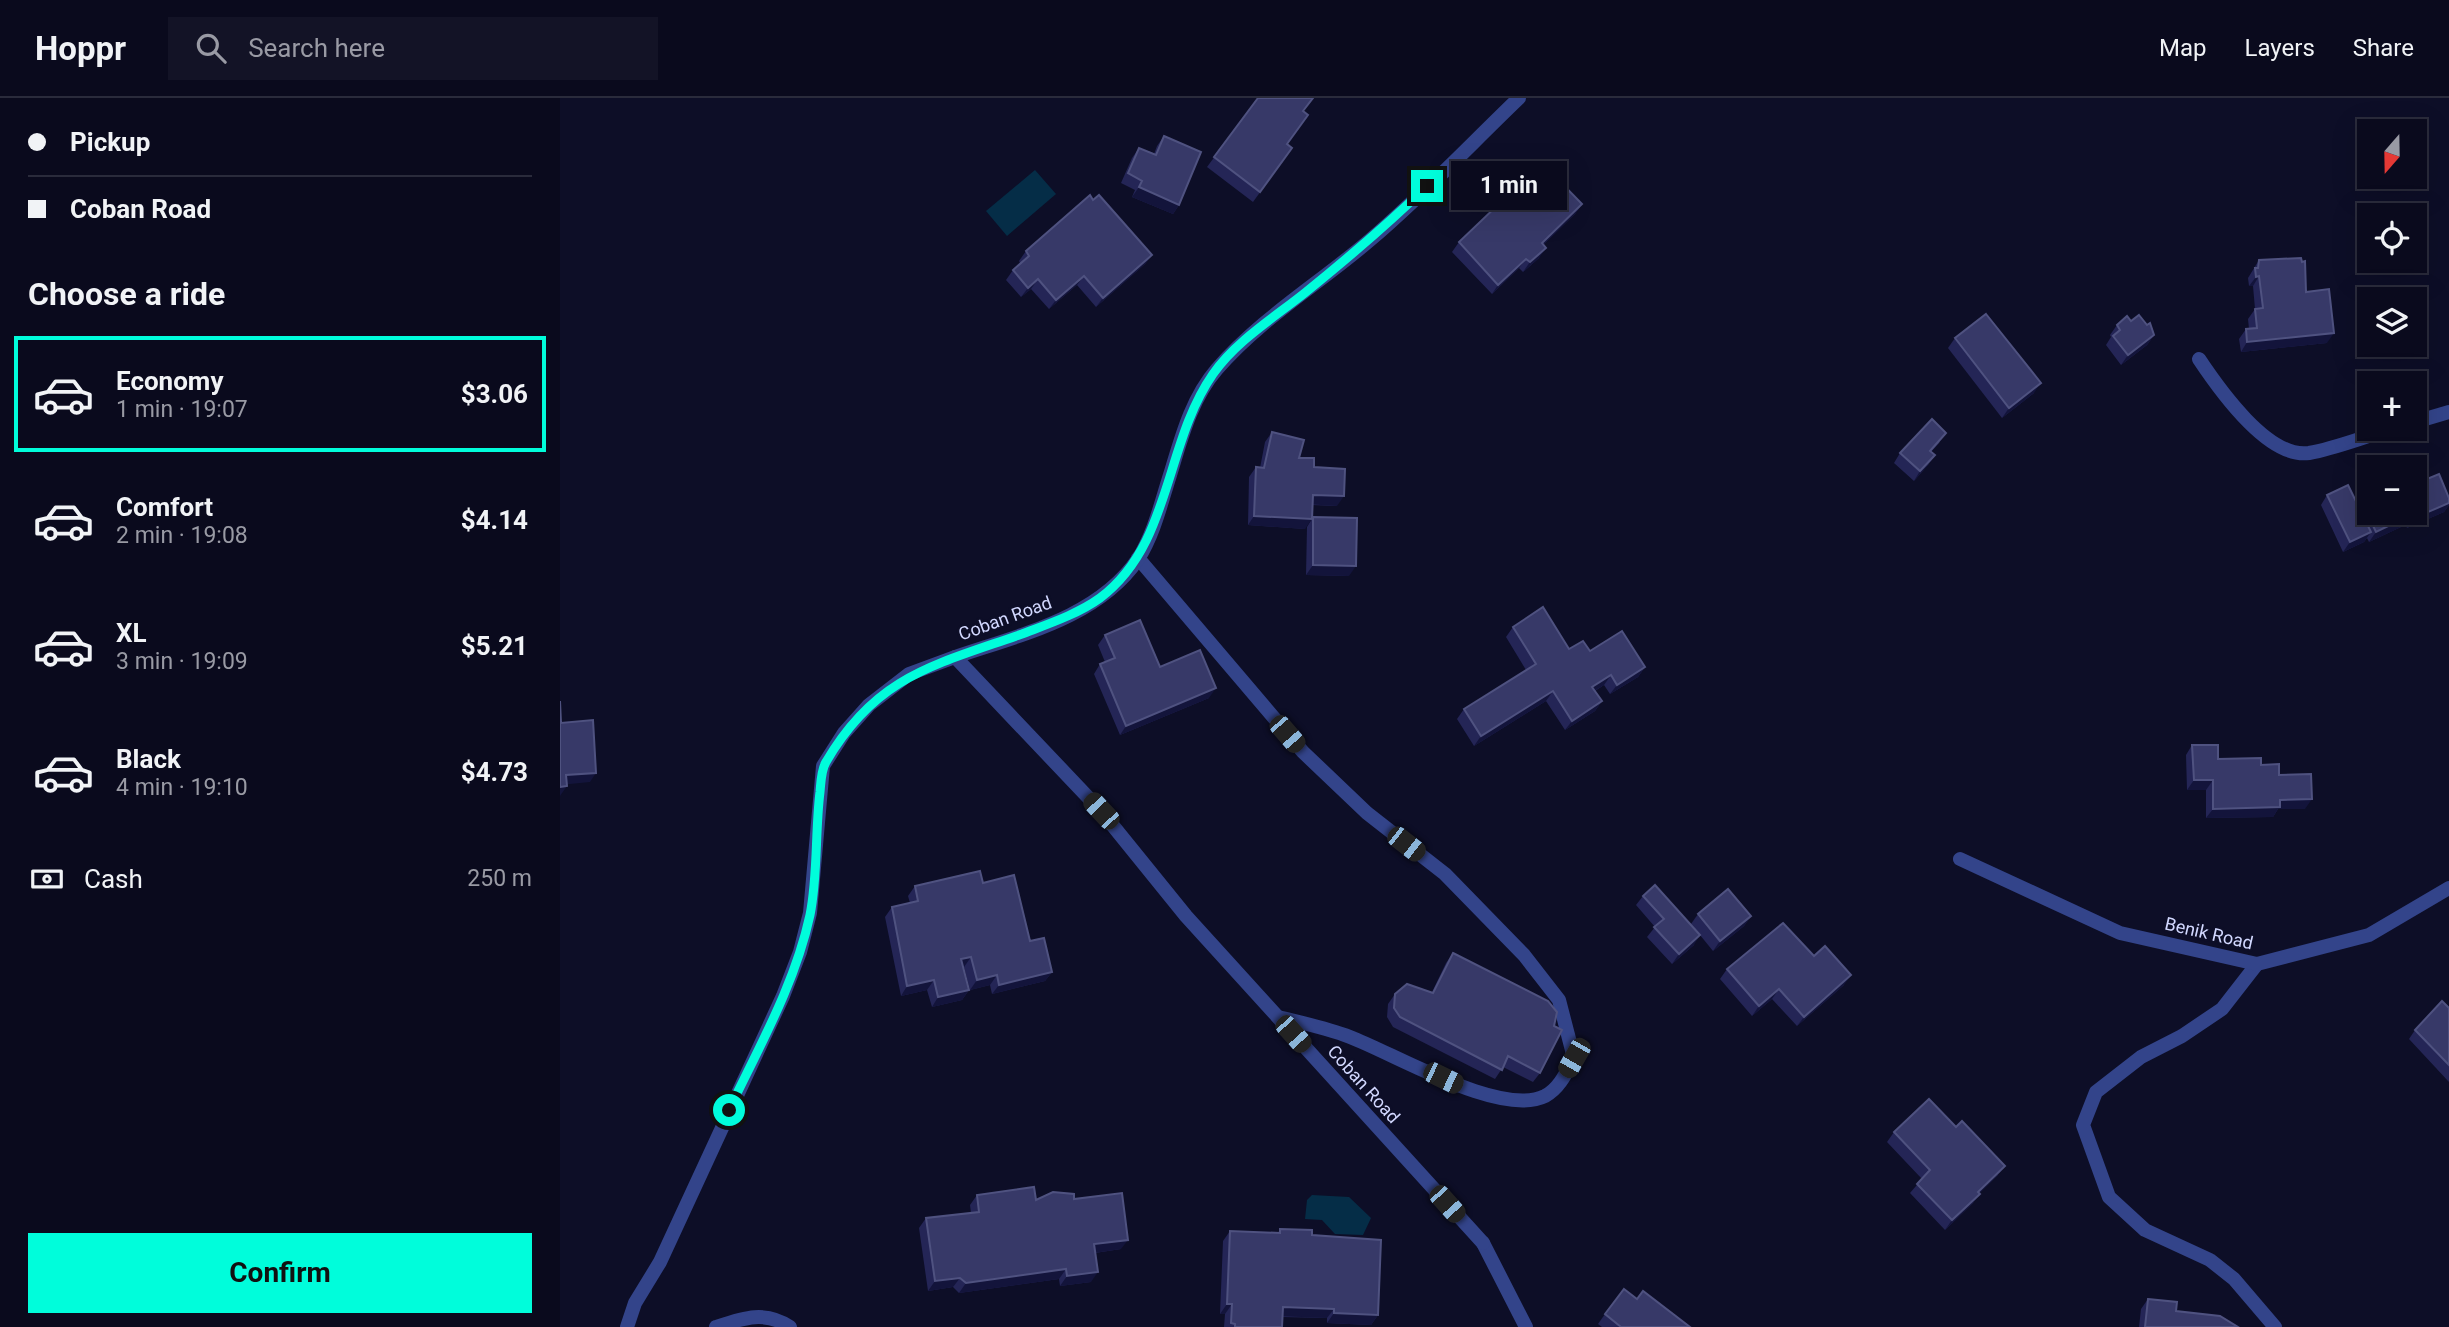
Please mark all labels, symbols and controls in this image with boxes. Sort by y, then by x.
search box [168,17,658,80]
text: Hoppr [35,29,126,68]
icon: search [192,29,230,67]
text: Search here [248,33,385,63]
text: Map [2159,34,2207,62]
text: Layers [2245,34,2315,62]
text: Share [2353,34,2414,62]
north arrow [2357,119,2427,189]
map controls [2357,119,2427,525]
text: Pickup [70,127,150,157]
callout: 1 min [1452,162,1567,210]
route end [1411,170,1443,202]
text: 1 min [1480,172,1538,199]
text: Coban Road [70,194,211,224]
button: locate [2357,203,2427,273]
text: Choose a ride [28,275,225,313]
button: layers [2357,287,2427,357]
icon: car [32,363,95,426]
text: Economy [116,366,223,396]
button: + [2357,371,2427,441]
text: $3.06 [461,379,528,409]
text: 1 min · 19:07 [116,396,248,423]
button: − [2357,455,2427,525]
icon: car [32,489,95,552]
text: Comfort [116,492,213,522]
text: $4.14 [461,505,528,535]
text: 2 min · 19:08 [116,522,248,549]
street label: Coban Road [956,591,1054,645]
icon: car [32,615,95,678]
text: XL [116,618,147,648]
text: $5.21 [461,631,528,661]
text: 3 min · 19:09 [116,648,248,675]
car [1266,711,1309,757]
icon: car [32,741,95,804]
text: Black [116,744,181,774]
text: $4.73 [461,757,528,787]
text: 4 min · 19:10 [116,774,248,801]
car [1079,788,1124,834]
car [1383,823,1430,865]
icon: cash [28,860,66,898]
text: Cash [84,864,143,894]
text: 250 m [467,865,532,892]
street label: Benik Road [2163,913,2255,953]
car [1272,1011,1315,1057]
car [1555,1035,1594,1081]
street label: Coban Road [1324,1041,1404,1127]
car [1420,1059,1467,1097]
route start [713,1094,745,1126]
car [1426,1181,1469,1227]
button: Confirm [28,1233,532,1313]

